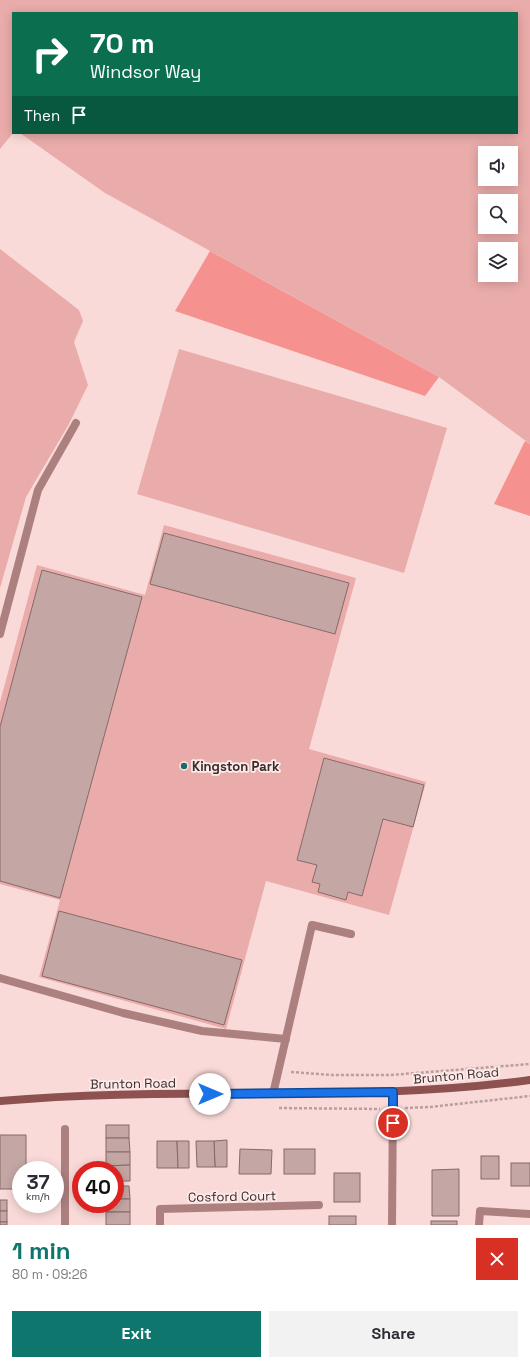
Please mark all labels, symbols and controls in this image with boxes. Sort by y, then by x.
text: 70 m [90,25,155,61]
icon: right [24,28,76,80]
text: Windsor Way [90,60,201,83]
icon: arrive [68,104,90,126]
text: Then [24,106,60,125]
map controls [478,146,518,282]
button: sound [478,146,518,186]
button: search [478,194,518,234]
button: layers [478,242,518,282]
place label: Kingston Park [192,758,280,775]
marker: Kingston Park [179,761,189,771]
street label: Brunton Road [412,1063,500,1088]
position arrow [189,1073,231,1115]
street label: Brunton Road [90,1074,176,1093]
pin [376,1106,410,1140]
icon: arrive [382,1112,404,1134]
speed limit sign: 40 [72,1161,124,1213]
text: 37 [26,1169,50,1195]
street label: Cosford Court [188,1187,276,1206]
text: km/h [26,1190,50,1203]
text: 1 min [12,1235,71,1266]
button: close [476,1238,518,1280]
text: 80 m · 09:26 [12,1266,87,1283]
button: Exit [12,1311,261,1357]
button: Share [269,1311,518,1357]

